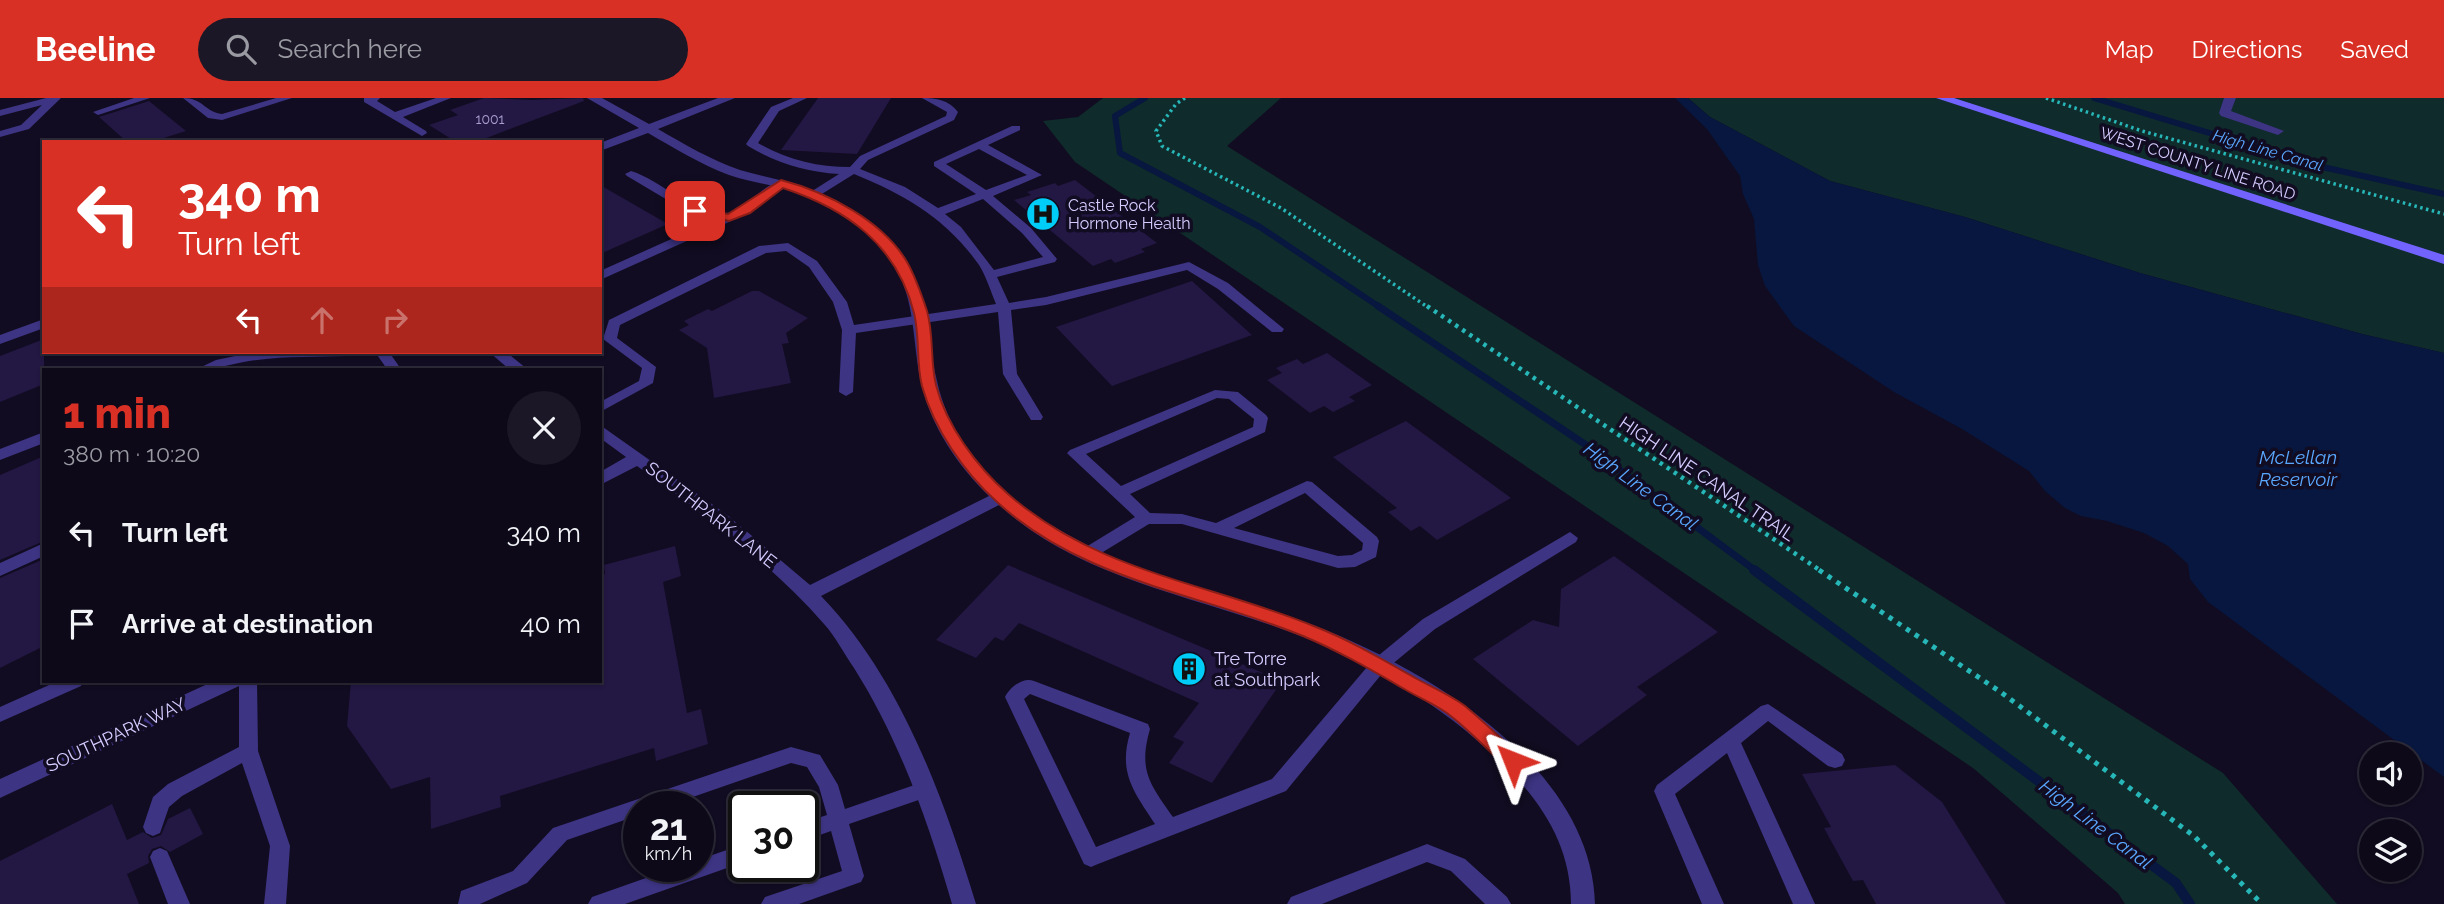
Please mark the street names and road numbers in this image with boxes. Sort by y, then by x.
street label: WEST COUNTY LINE ROAD [2098,123,2298,204]
street label: HIGH LINE CANAL TRAIL [1616,412,1799,545]
street label: SOUTHPARK LANE [642,457,781,572]
street label: SOUTHPARK WAY [42,693,189,776]

